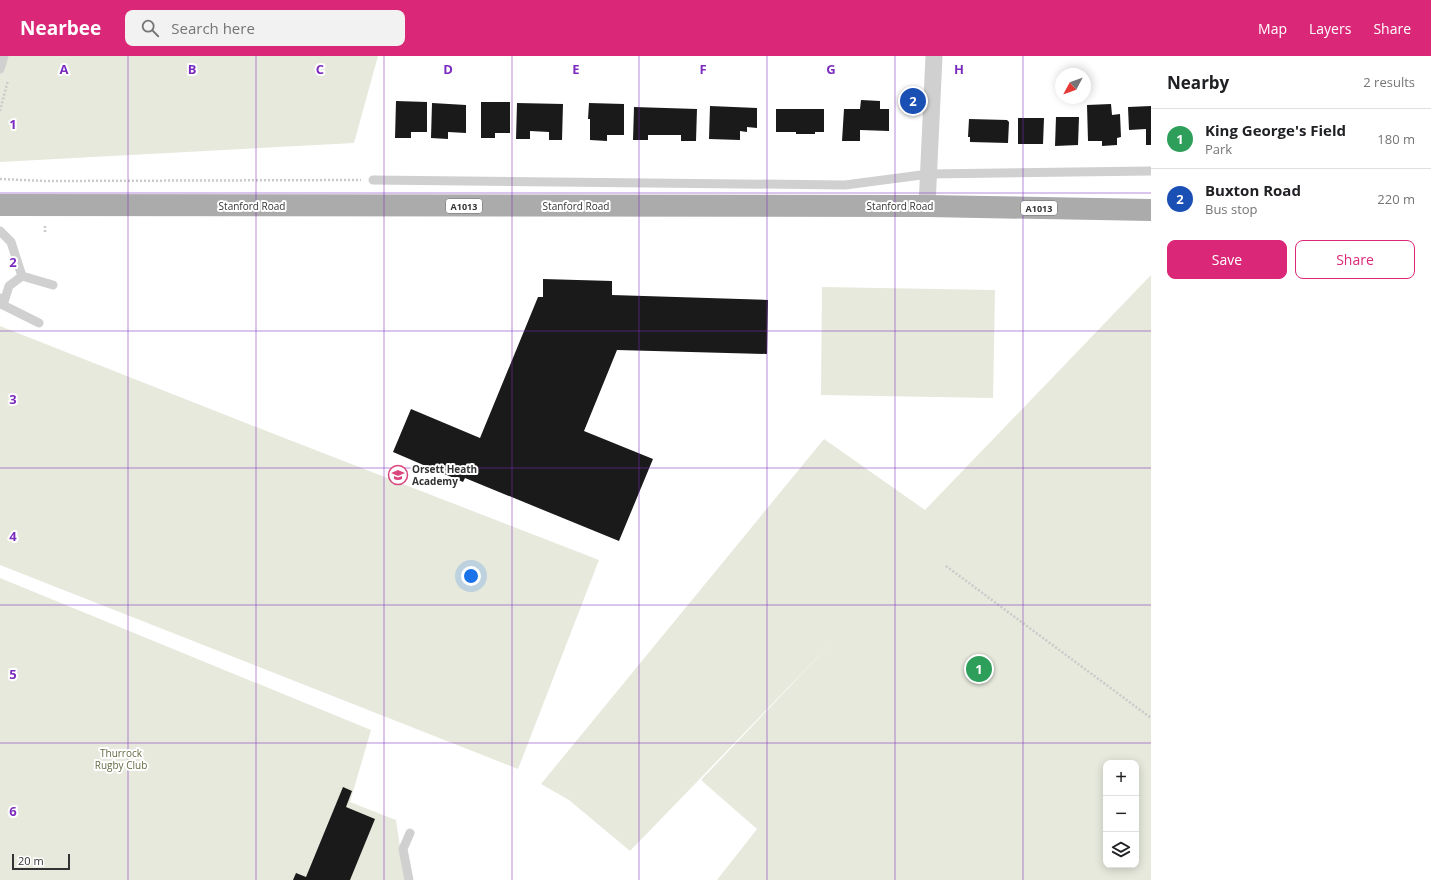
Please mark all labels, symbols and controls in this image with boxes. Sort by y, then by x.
search box [125,10,405,46]
text: Nearbee [20,15,101,41]
icon: search [139,17,161,39]
text: Search here [171,18,255,38]
text: Map [1258,19,1287,38]
text: Layers [1309,19,1351,38]
text: Share [1373,19,1411,38]
text: A [60,60,69,78]
text: B [188,60,197,78]
text: C [316,60,324,78]
text: D [443,60,453,78]
text: E [572,60,580,78]
text: F [699,60,707,78]
text: G [826,60,836,78]
text: H [954,60,964,78]
north arrow [1055,68,1091,104]
text: Nearby [1167,71,1229,94]
text: 2 results [1363,73,1415,91]
pin: 2 [900,86,926,116]
text: 1 [9,115,17,133]
text: King George's Field [1205,120,1346,140]
text: 1 [1176,130,1184,148]
text: 180 m [1377,130,1415,148]
text: Park [1205,140,1232,158]
text: Buxton Road [1205,180,1301,200]
text: 2 [1176,190,1184,208]
text: 220 m [1377,190,1415,208]
street label: Stanford Road [219,199,285,213]
road number: A1013 [446,199,482,213]
street label: Stanford Road [543,199,609,213]
street label: Stanford Road [867,199,933,213]
text: Bus stop [1205,200,1258,218]
road number: A1013 [1021,201,1057,215]
button: Save [1167,240,1287,279]
button: Share [1295,240,1415,279]
text: 2 [9,253,17,271]
text: 3 [9,390,17,408]
place label: Orsett Heath Academy [412,462,477,488]
school or university icon: Orsett Heath Academy [387,464,409,486]
text: 4 [9,527,17,545]
your location [461,566,481,586]
pin: 1 [966,654,992,684]
text: 5 [9,665,17,683]
park label: Thurrock Rugby Club [95,746,147,772]
map controls [1103,760,1139,868]
button: + [1103,760,1139,796]
button: − [1103,796,1139,832]
text: 6 [9,802,17,820]
button: layers [1103,832,1139,868]
scale bar [12,852,70,871]
text: 20 m [18,853,44,868]

